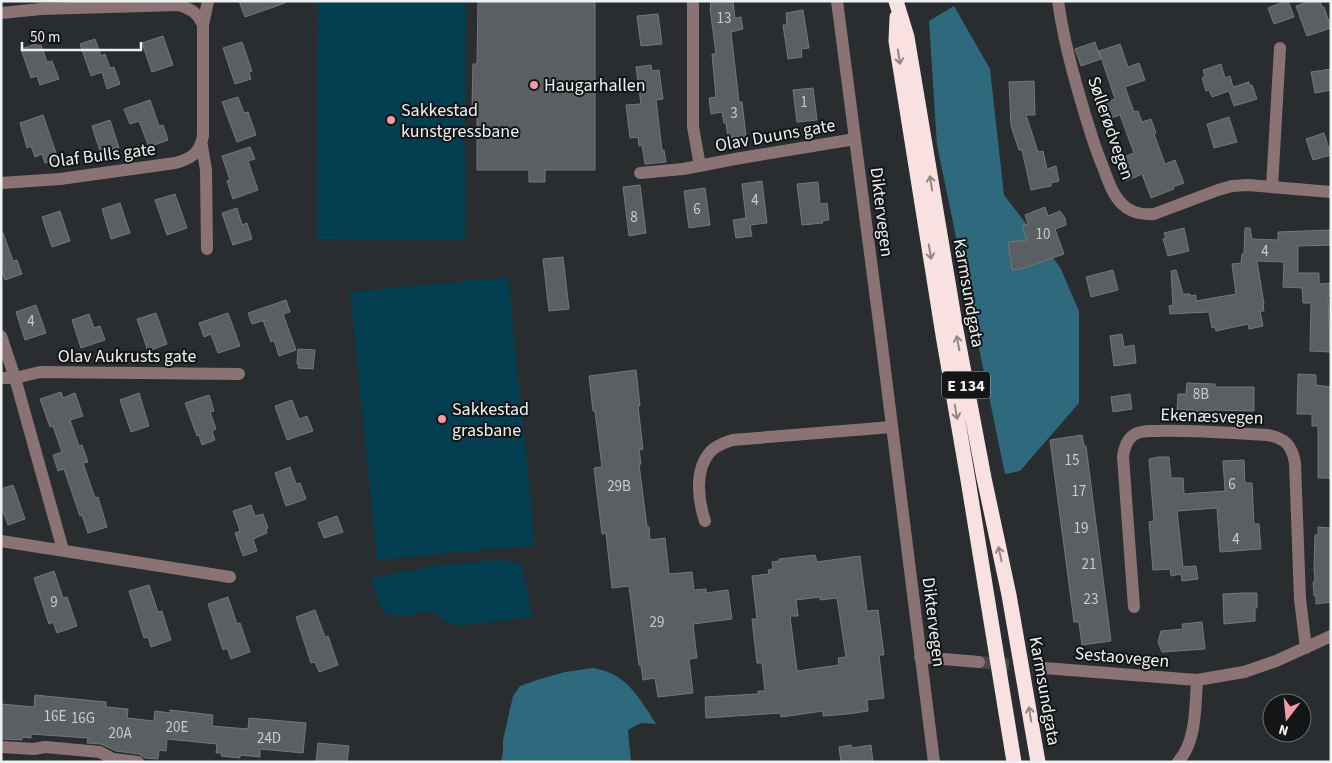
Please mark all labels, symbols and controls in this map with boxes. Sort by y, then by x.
house number: 13 [717,8,731,29]
scale bar [22,20,141,52]
text: 50 m [30,27,60,48]
one-way arrow [894,48,904,64]
place label: Haugarhallen [544,73,646,98]
street label: Søllerødvegen [1081,73,1140,183]
marker: Haugarhallen [528,79,540,91]
house number: 1 [800,92,808,113]
place label: Sakkestad kunstgressbane [401,98,519,144]
house number: 3 [730,103,738,124]
street label: Olav Duuns gate [713,113,837,158]
marker: Sakkestad kunstgressbane [385,114,397,126]
street label: Olaf Bulls gate [47,137,157,174]
street label: Diktervegen [864,166,899,258]
one-way arrow [926,175,936,191]
house number: 4 [751,190,759,211]
house number: 6 [693,199,701,220]
house number: 8 [630,207,638,228]
house number: 10 [1036,224,1050,245]
street label: Karmsundgata [947,237,990,350]
house number: 4 [1261,241,1269,262]
one-way arrow [925,243,935,259]
house number: 4 [27,311,35,332]
one-way arrow [953,336,963,352]
street label: Olav Aukrusts gate [58,344,196,369]
road number: E 134 [942,372,990,398]
house number: 8B [1193,384,1209,405]
place label: Sakkestad grasbane [452,397,529,443]
street label: Ekenæsvegen [1160,402,1264,431]
one-way arrow [952,404,962,420]
marker: Sakkestad grasbane [436,413,448,425]
house number: 15 [1065,450,1079,471]
house number: 6 [1228,474,1236,495]
house number: 29B [607,476,631,497]
house number: 17 [1072,481,1086,502]
house number: 19 [1074,518,1088,539]
house number: 4 [1232,529,1240,550]
one-way arrow [995,546,1004,562]
house number: 21 [1082,554,1096,575]
street label: Diktervegen [916,576,951,668]
house number: 23 [1084,589,1098,610]
house number: 9 [50,592,58,613]
house number: 29 [650,612,664,633]
street label: Karmsundgata [1023,635,1066,748]
street label: Sestaovegen [1074,641,1170,674]
north arrow [1262,693,1312,743]
house number: 16E [44,706,66,727]
one-way arrow [1024,706,1034,722]
house number: 16G [71,708,95,729]
house number: 20E [166,717,188,738]
text: N [1276,719,1291,740]
house number: 20A [108,723,132,744]
house number: 24D [257,728,281,749]

